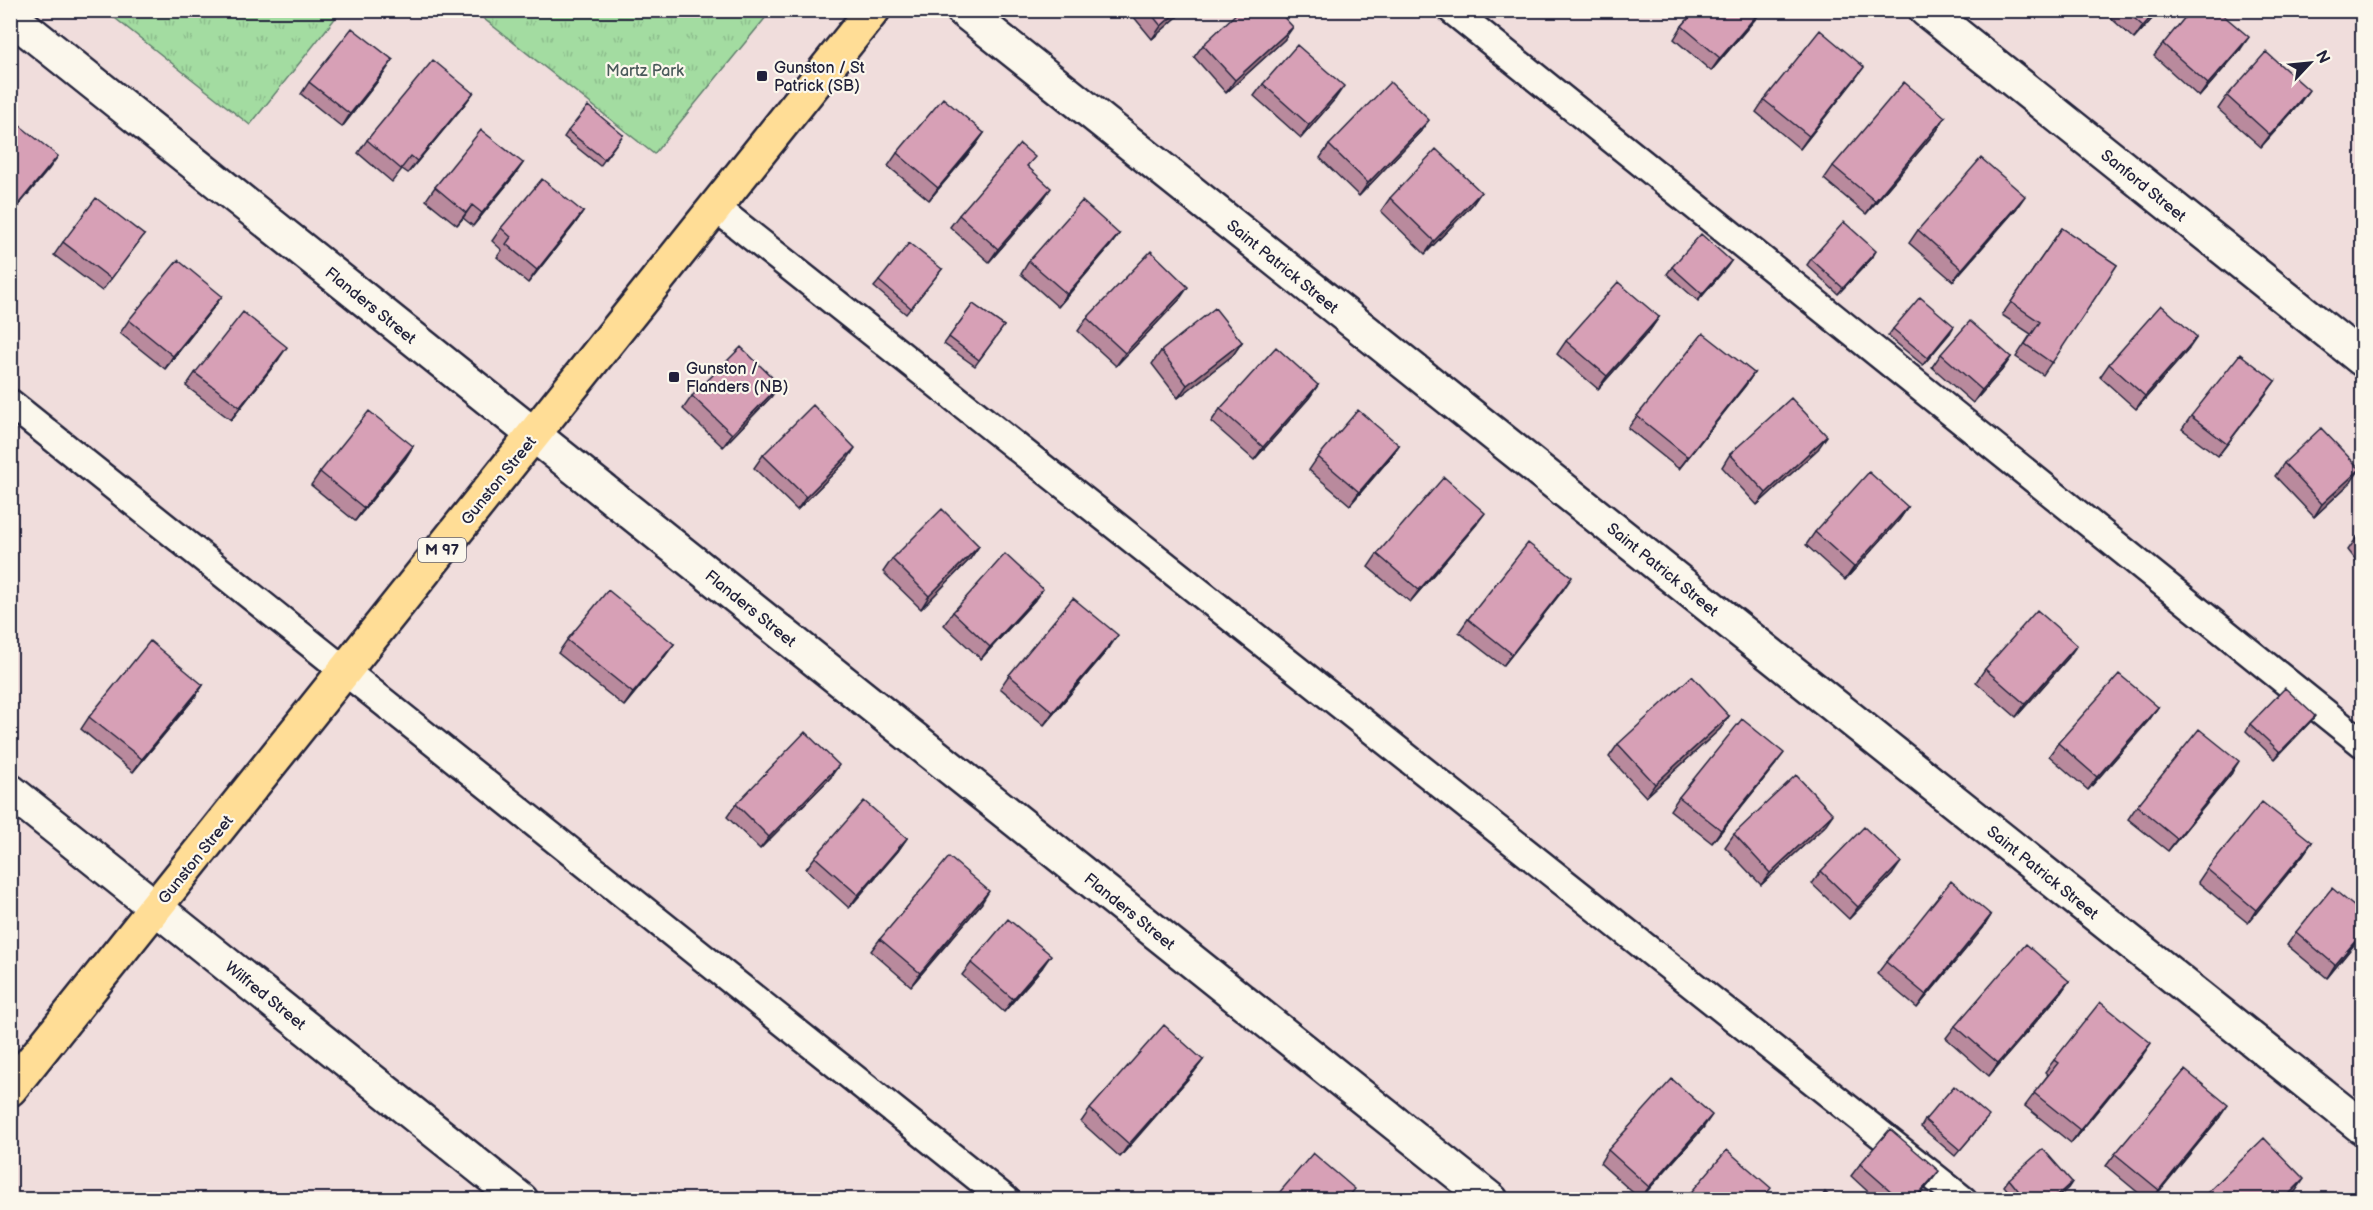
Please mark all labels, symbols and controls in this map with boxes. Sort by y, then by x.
north arrow [2280,33,2340,93]
text: N [2311,48,2333,67]
place label: Gunston / St Patrick (SB) [774,59,865,96]
park label: Martz Park [606,62,684,81]
marker: Gunston / St Patrick (SB) [755,69,769,83]
street label: Sanford Street [2097,146,2189,226]
street label: Saint Patrick Street [1222,216,1342,318]
street label: Flanders Street [321,264,419,349]
place label: Gunston / Flanders (NB) [686,360,788,397]
marker: Gunston / Flanders (NB) [667,370,681,384]
street label: Gunston Street [458,433,541,529]
street label: Saint Patrick Street [1602,519,1722,621]
road number: M 97 [418,538,466,562]
street label: Flanders Street [701,567,799,652]
street label: Gunston Street [155,812,238,908]
street label: Saint Patrick Street [1982,822,2102,924]
street label: Flanders Street [1080,870,1178,955]
street label: Wilfred Street [221,958,309,1034]

